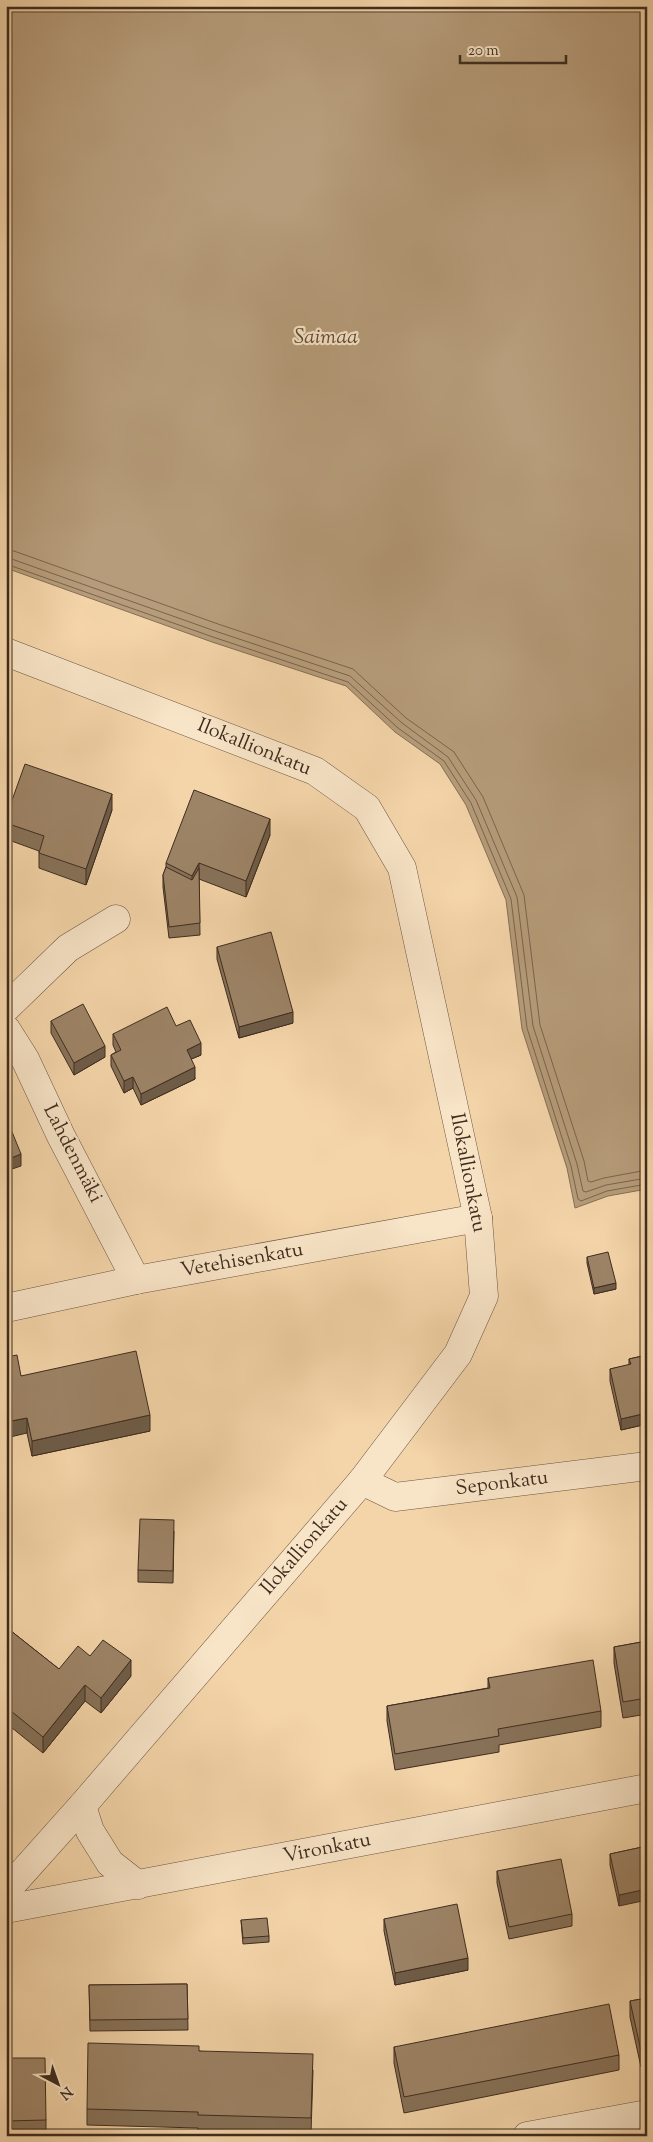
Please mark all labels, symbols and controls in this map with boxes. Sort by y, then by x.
scale bar [460,32,567,64]
text: 20 m [468,41,499,62]
water label: Saimaa [294,323,358,353]
street label: Ilokallionkatu [193,712,316,784]
street label: Lahdenmäki [35,1100,109,1209]
street label: Ilokallionkatu [441,1111,493,1235]
street label: Vetehisenkatu [178,1236,306,1286]
street label: Seponkatu [454,1464,550,1504]
street label: Ilokallionkatu [254,1492,356,1602]
street label: Vironkatu [281,1826,374,1872]
north arrow [32,2060,82,2110]
text: N [54,2081,76,2104]

